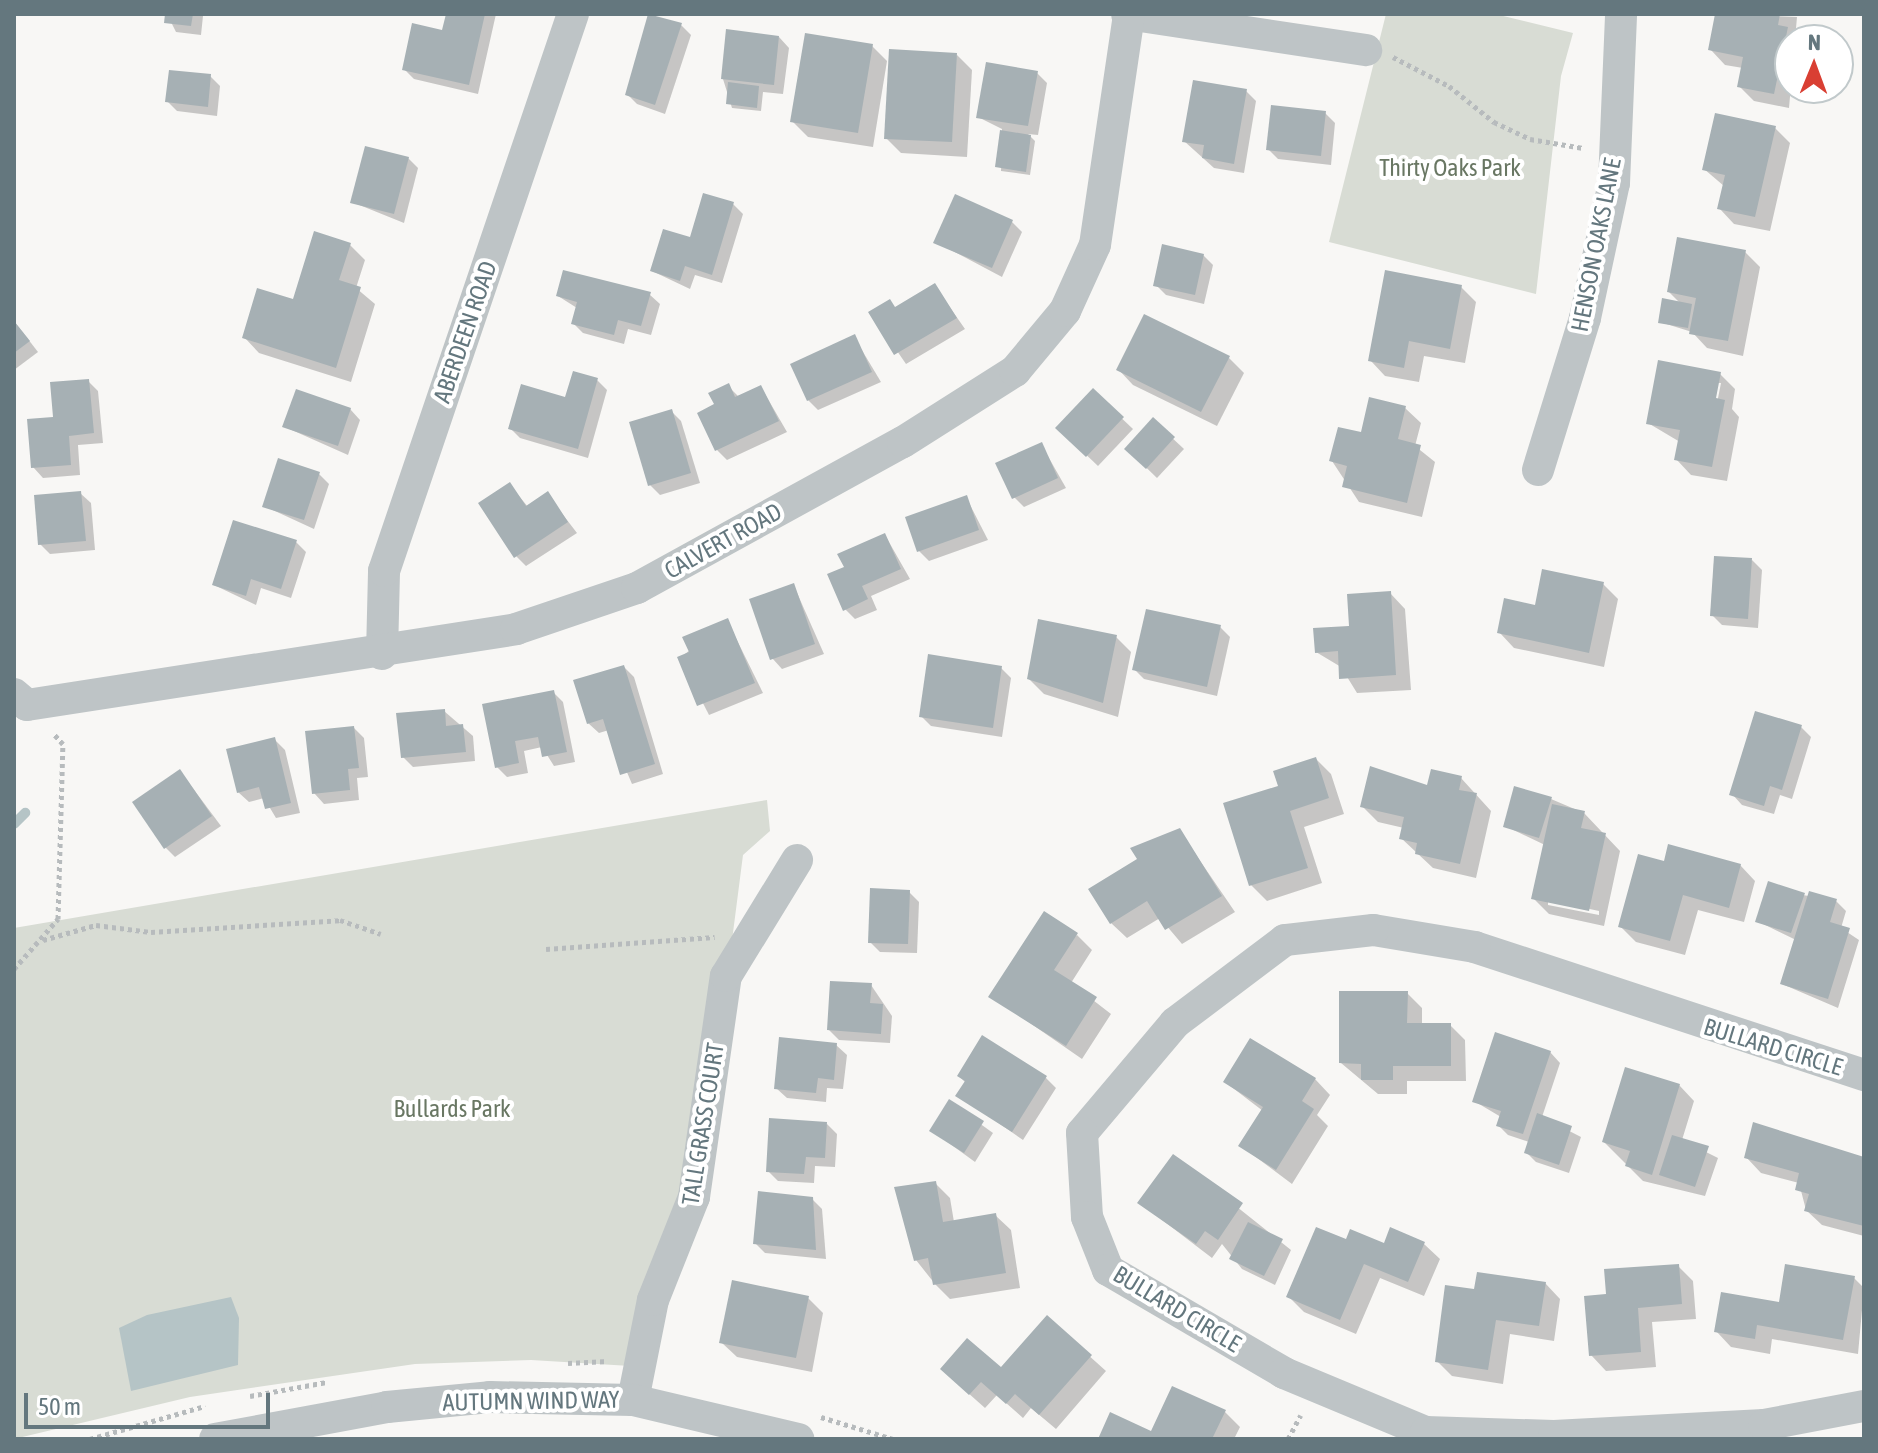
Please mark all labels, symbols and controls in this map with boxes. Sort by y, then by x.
north arrow [1774,24,1854,104]
text: N [1808,29,1821,55]
park label: Thirty Oaks Park [1379,154,1521,182]
street label: HENSON OAKS LANE [1565,156,1627,334]
street label: ABERDEEN ROAD [427,257,503,407]
street label: CALVERT ROAD [659,497,787,585]
street label: BULLARD CIRCLE [1700,1012,1846,1082]
street label: TALL GRASS COURT [676,1041,730,1207]
park label: Bullards Park [393,1095,511,1123]
street label: BULLARD CIRCLE [1108,1260,1246,1358]
scale bar [28,1377,274,1427]
street label: AUTUMN WIND WAY [442,1385,620,1417]
text: 50 m [38,1393,81,1420]

